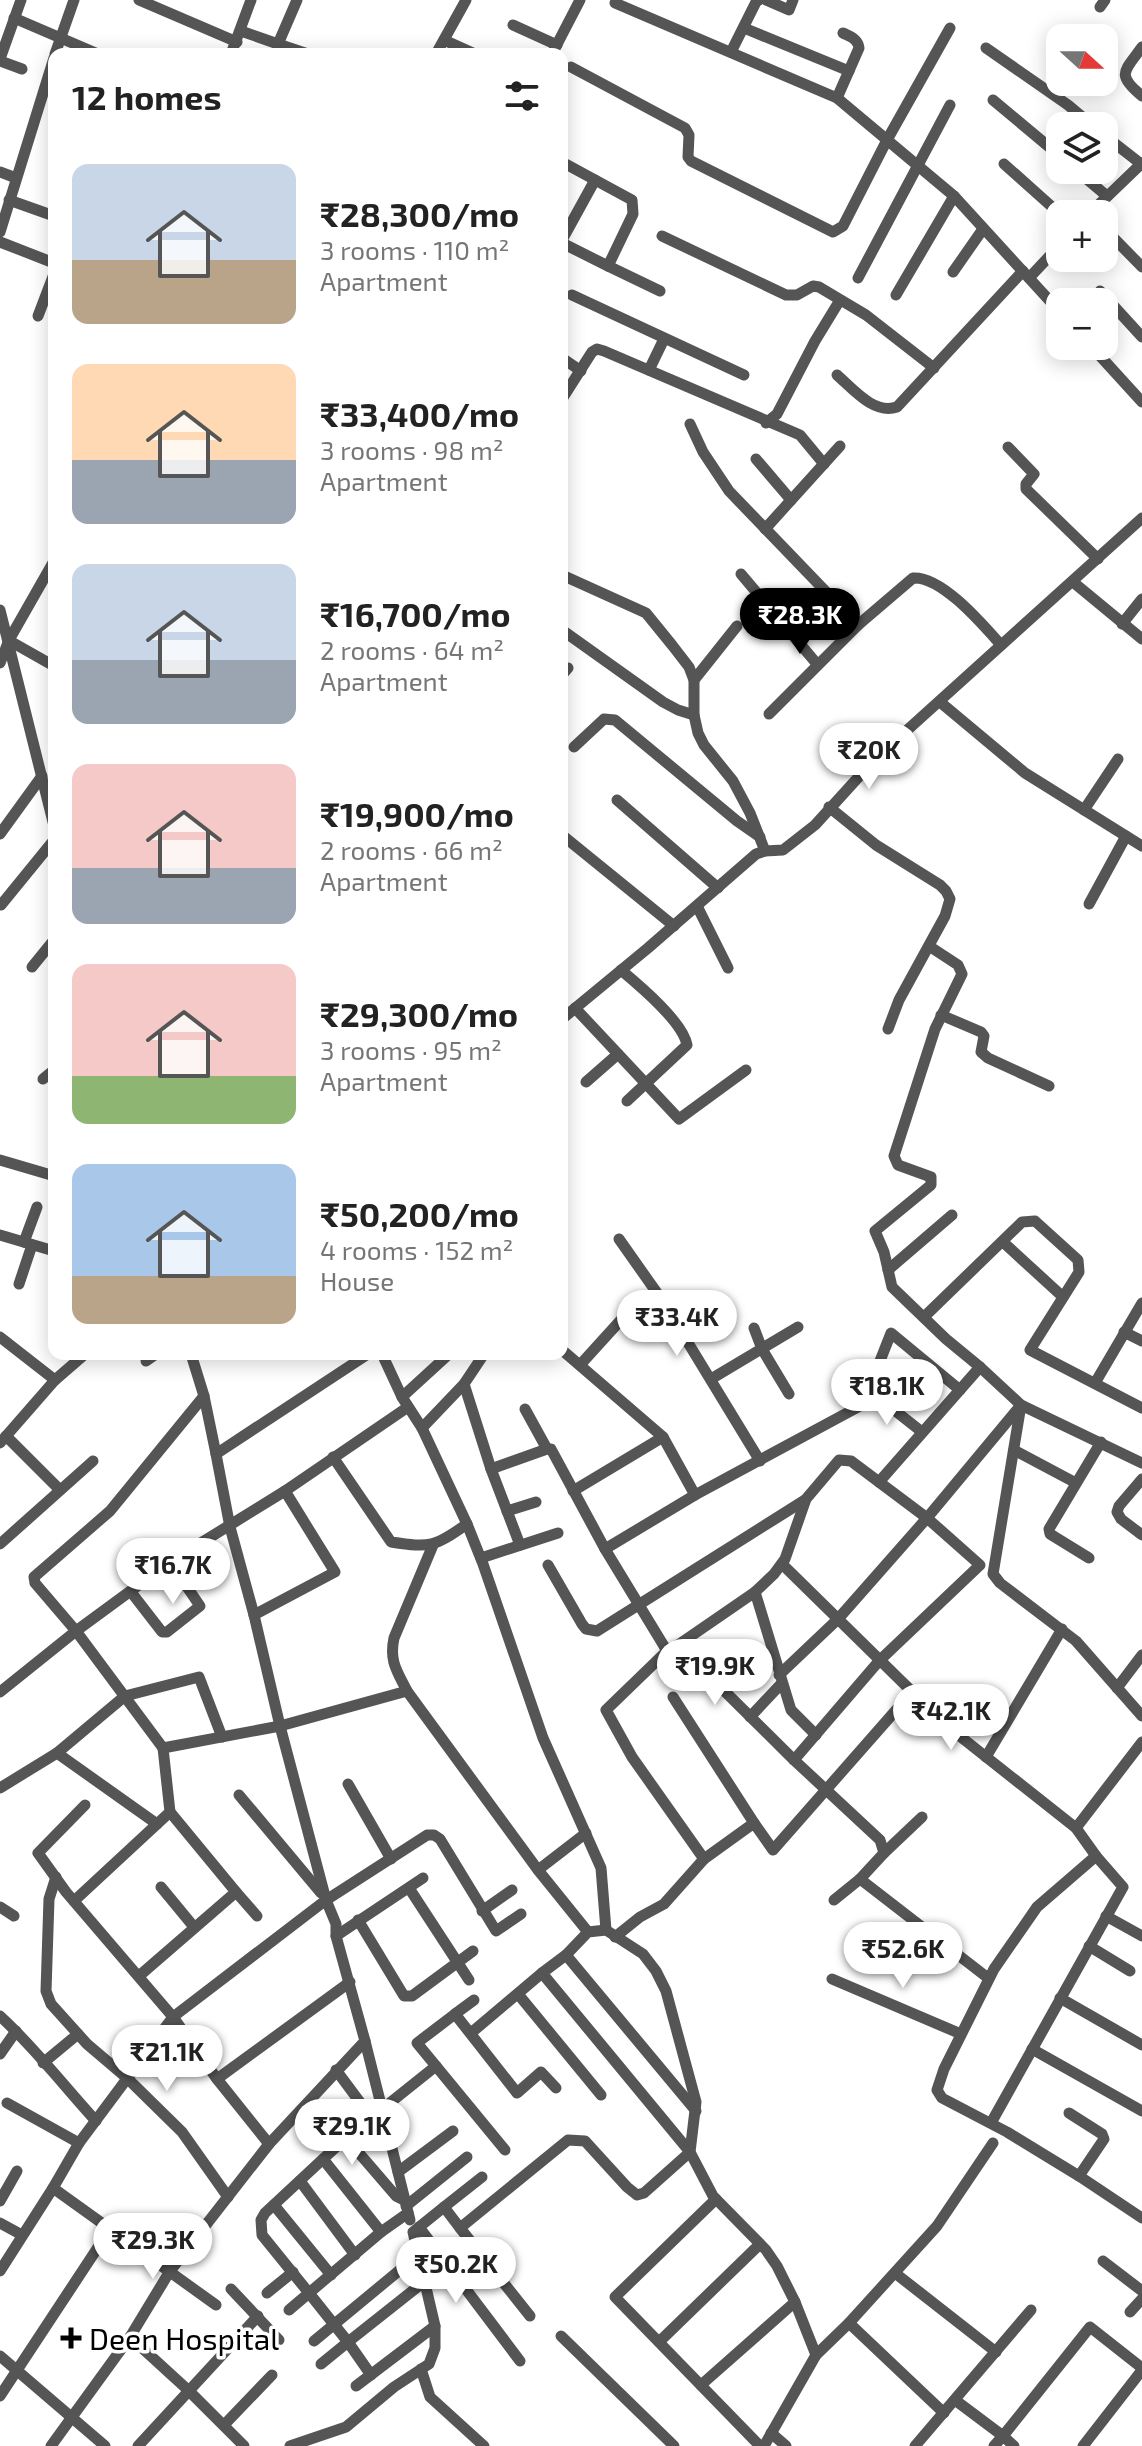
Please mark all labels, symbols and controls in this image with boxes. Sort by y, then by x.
north arrow [1046,24,1118,96]
map controls [1046,24,1118,360]
icon: filters [500,74,544,118]
text: 12 homes [72,76,221,117]
button: layers [1046,112,1118,184]
text: ₹28,300/mo [320,193,519,234]
icon: home [136,196,232,292]
button: + [1046,200,1118,272]
text: 3 rooms · 110 m² [320,234,509,265]
text: Apartment [320,265,448,296]
button: − [1046,288,1118,360]
text: ₹33,400/mo [320,393,519,434]
icon: home [136,396,232,492]
text: 3 rooms · 98 m² [320,434,504,465]
text: Apartment [320,465,448,496]
pin: ₹28.3K [735,588,865,656]
text: ₹16,700/mo [320,593,511,634]
icon: home [136,596,232,692]
text: ₹28.3K [758,598,842,629]
text: 2 rooms · 64 m² [320,634,504,665]
text: Apartment [320,665,448,696]
pin: ₹20K [822,723,916,791]
text: ₹20K [837,733,901,764]
text: ₹19,900/mo [320,793,514,834]
icon: home [136,796,232,892]
text: 2 rooms · 66 m² [320,834,503,865]
text: Apartment [320,865,448,896]
text: ₹29,300/mo [320,993,518,1034]
icon: home [136,996,232,1092]
text: 3 rooms · 95 m² [320,1034,502,1065]
text: Apartment [320,1065,448,1096]
text: ₹50,200/mo [320,1193,519,1234]
icon: home [136,1196,232,1292]
text: 4 rooms · 152 m² [320,1234,513,1265]
text: House [320,1265,394,1296]
pin: ₹33.4K [612,1290,742,1358]
text: ₹33.4K [635,1300,719,1331]
pin: ₹18.1K [822,1359,952,1427]
text: ₹18.1K [849,1369,925,1400]
pin: ₹16.7K [108,1538,238,1606]
text: ₹16.7K [134,1548,212,1579]
pin: ₹19.9K [650,1639,780,1707]
text: ₹19.9K [675,1649,755,1680]
pin: ₹42.1K [886,1684,1016,1752]
text: ₹42.1K [911,1694,991,1725]
pin: ₹52.6K [838,1922,968,1990]
text: ₹52.6K [862,1932,945,1963]
pin: ₹21.1K [102,2025,232,2093]
text: ₹21.1K [130,2035,204,2066]
pin: ₹29.1K [287,2099,417,2167]
text: ₹29.1K [313,2109,391,2140]
pin: ₹29.3K [88,2213,218,2281]
text: ₹29.3K [111,2223,195,2254]
pin: ₹50.2K [391,2237,521,2305]
text: ₹50.2K [414,2247,498,2278]
place label: Deen Hospital [89,2320,279,2356]
marker: Deen Hospital [60,2327,82,2349]

